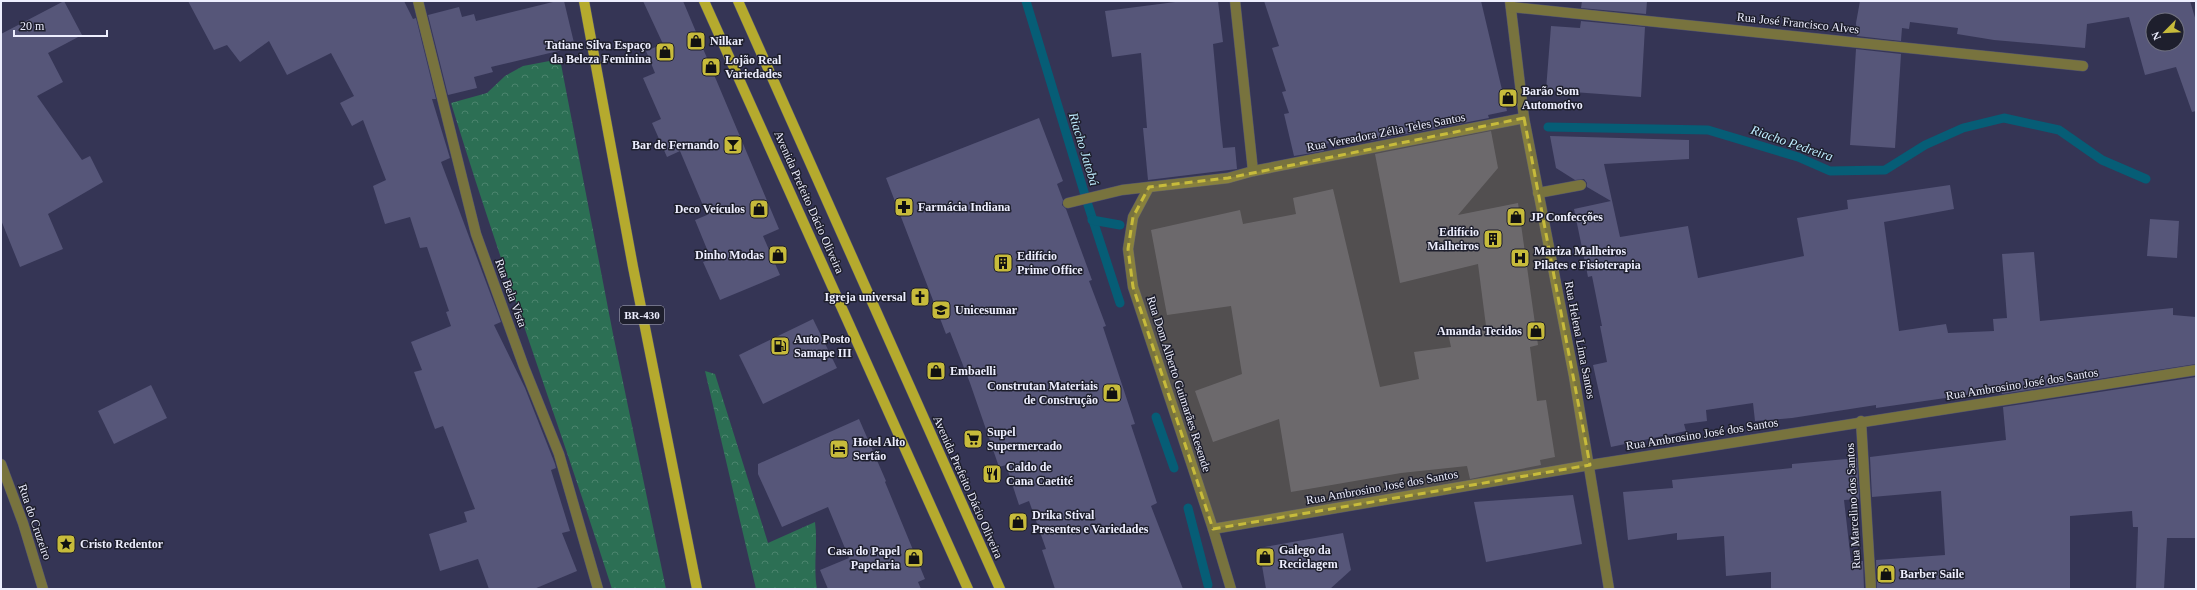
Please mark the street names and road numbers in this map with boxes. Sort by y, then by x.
street label: Rua José Francisco Alves [1736,10,1860,36]
street label: Rua Vereadora Zélia Teles Santos [1305,110,1467,154]
street label: Avenida Prefeito Dácio Oliveira [771,128,847,276]
street label: Rua Bela Vista [492,257,530,330]
street label: Rua Helena Lima Santos [1562,280,1598,400]
street label: Rua Dom Alberto Guimarães Resende [1144,294,1214,474]
road number: BR-430 [620,306,664,324]
street label: Rua Ambrosino José dos Santos [1945,365,2099,403]
street label: Avenida Prefeito Dácio Oliveira [930,413,1006,561]
street label: Rua Ambrosino José dos Santos [1625,415,1779,453]
street label: Rua Marcelino dos Santos [1843,442,1863,569]
street label: Rua Ambrosino José dos Santos [1305,467,1459,507]
street label: Rua do Cruzeiro [15,482,55,562]

